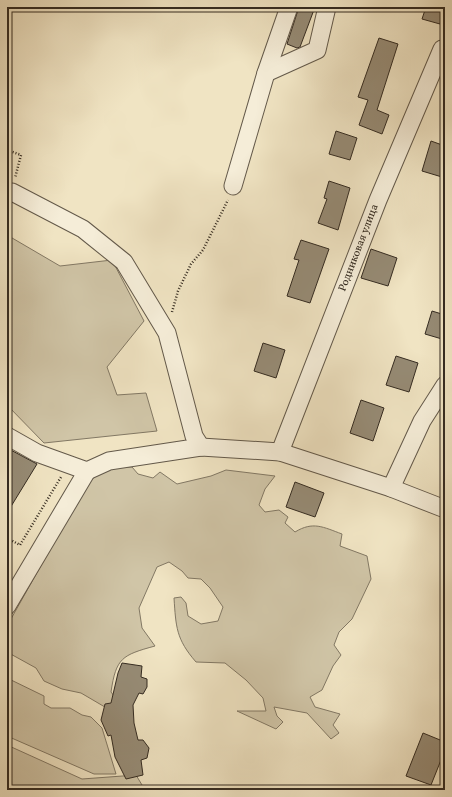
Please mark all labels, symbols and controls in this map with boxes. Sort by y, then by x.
street label: Родниковая улица [335,202,383,294]

